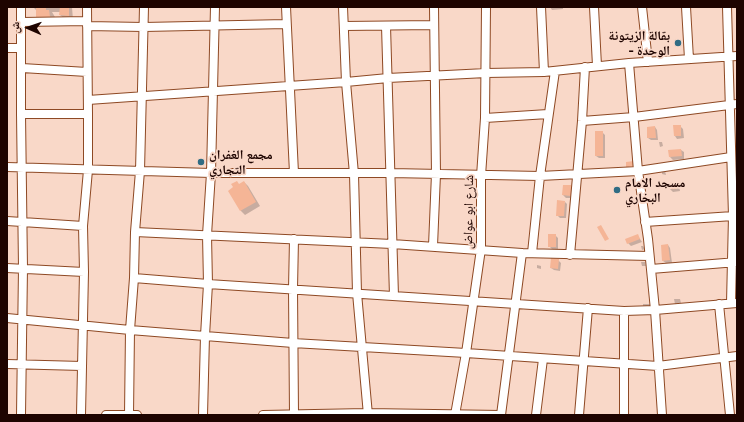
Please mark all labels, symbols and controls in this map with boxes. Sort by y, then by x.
north arrow [8,8,48,48]
text: ش [9,22,22,34]
place label: بقالة الزيتونة - الوحدة [609,28,670,59]
marker: بقالة الزيتونة - الوحدة [673,38,683,48]
place label: مجمع الغفران التجاري [209,147,273,178]
marker: مجمع الغفران التجاري [196,157,206,167]
street label: شارع ابو عواض [461,175,477,249]
place label: مسجد الامام البخاري [625,175,685,206]
marker: مسجد الامام البخاري [612,185,622,195]

